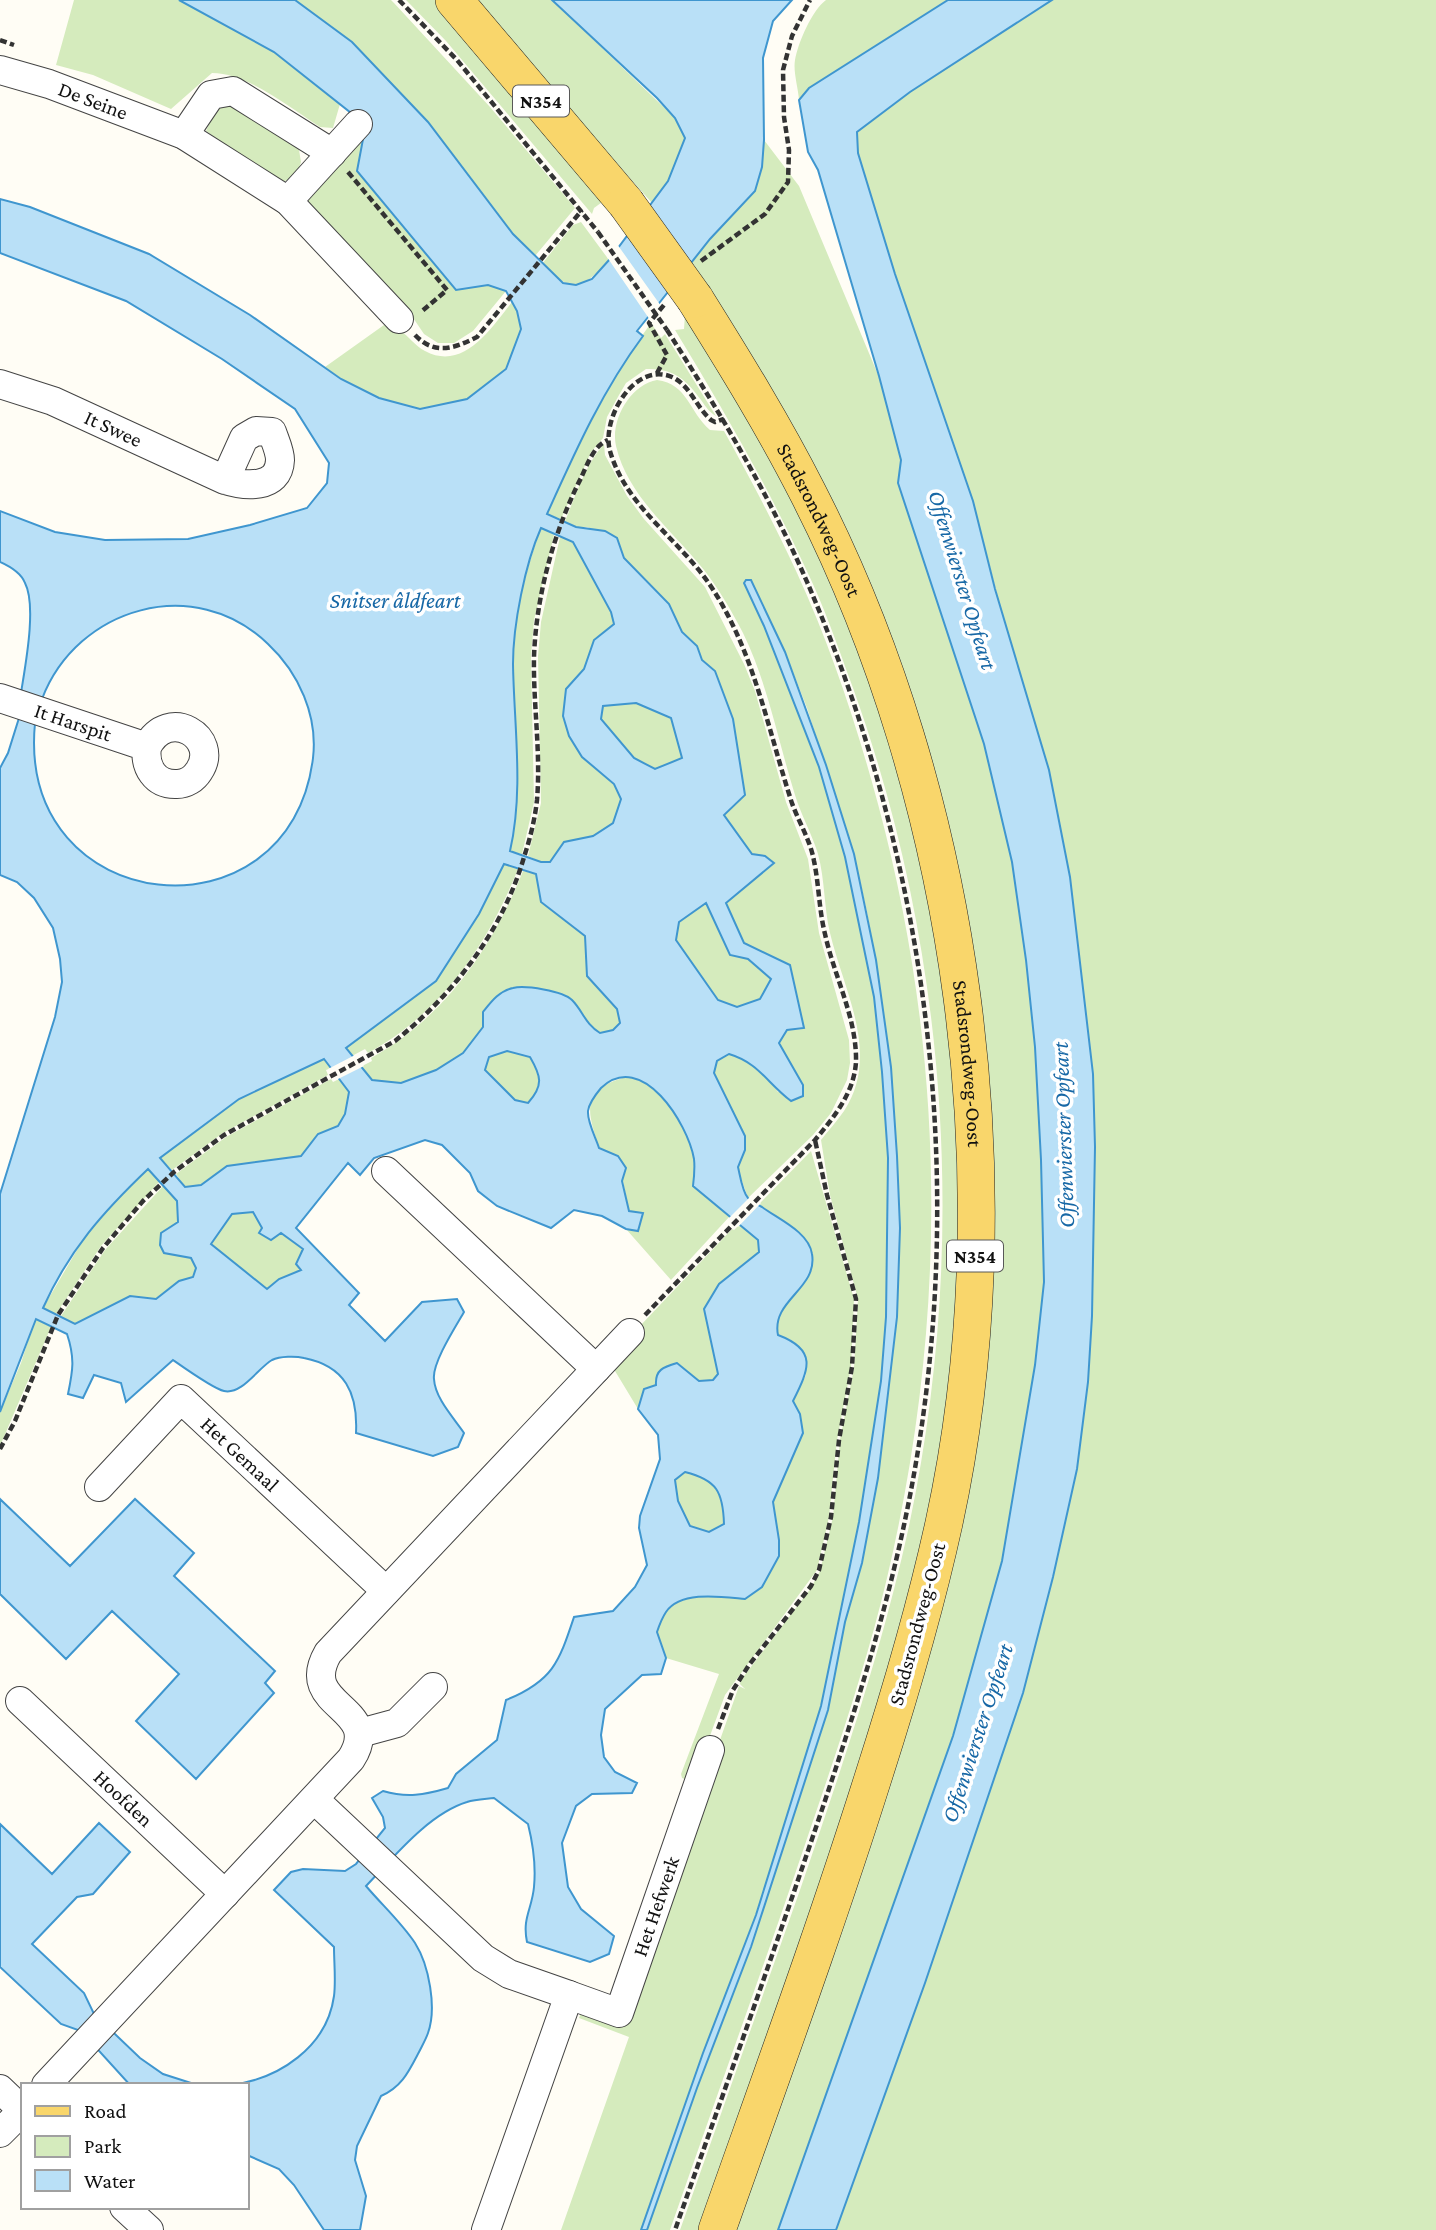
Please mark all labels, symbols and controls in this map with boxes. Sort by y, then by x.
street label: De Seine [55,77,131,125]
road number: N354 [513,86,569,116]
street label: It Swee [81,405,146,452]
street label: Stadsrondweg-Oost [772,439,867,601]
water label: Offenwierster Opfeart [923,487,1003,674]
water label: Snitser âldfeart [330,587,462,613]
street label: It Harspit [31,698,116,747]
street label: Stadsrondweg-Oost [948,979,987,1149]
water label: Offenwierster Opfeart [1047,1040,1079,1228]
road number: N354 [947,1240,1003,1272]
street label: Het Gemaal [196,1412,284,1497]
street label: Stadsrondweg-Oost [884,1539,951,1708]
water label: Offenwierster Opfeart [936,1639,1018,1826]
street label: Hoofden [89,1765,158,1832]
street label: Het Hefwerk [627,1853,684,1960]
legend [21,2083,248,2209]
text: Road [84,2099,127,2123]
text: Park [84,2134,121,2158]
text: Water [84,2169,136,2193]

